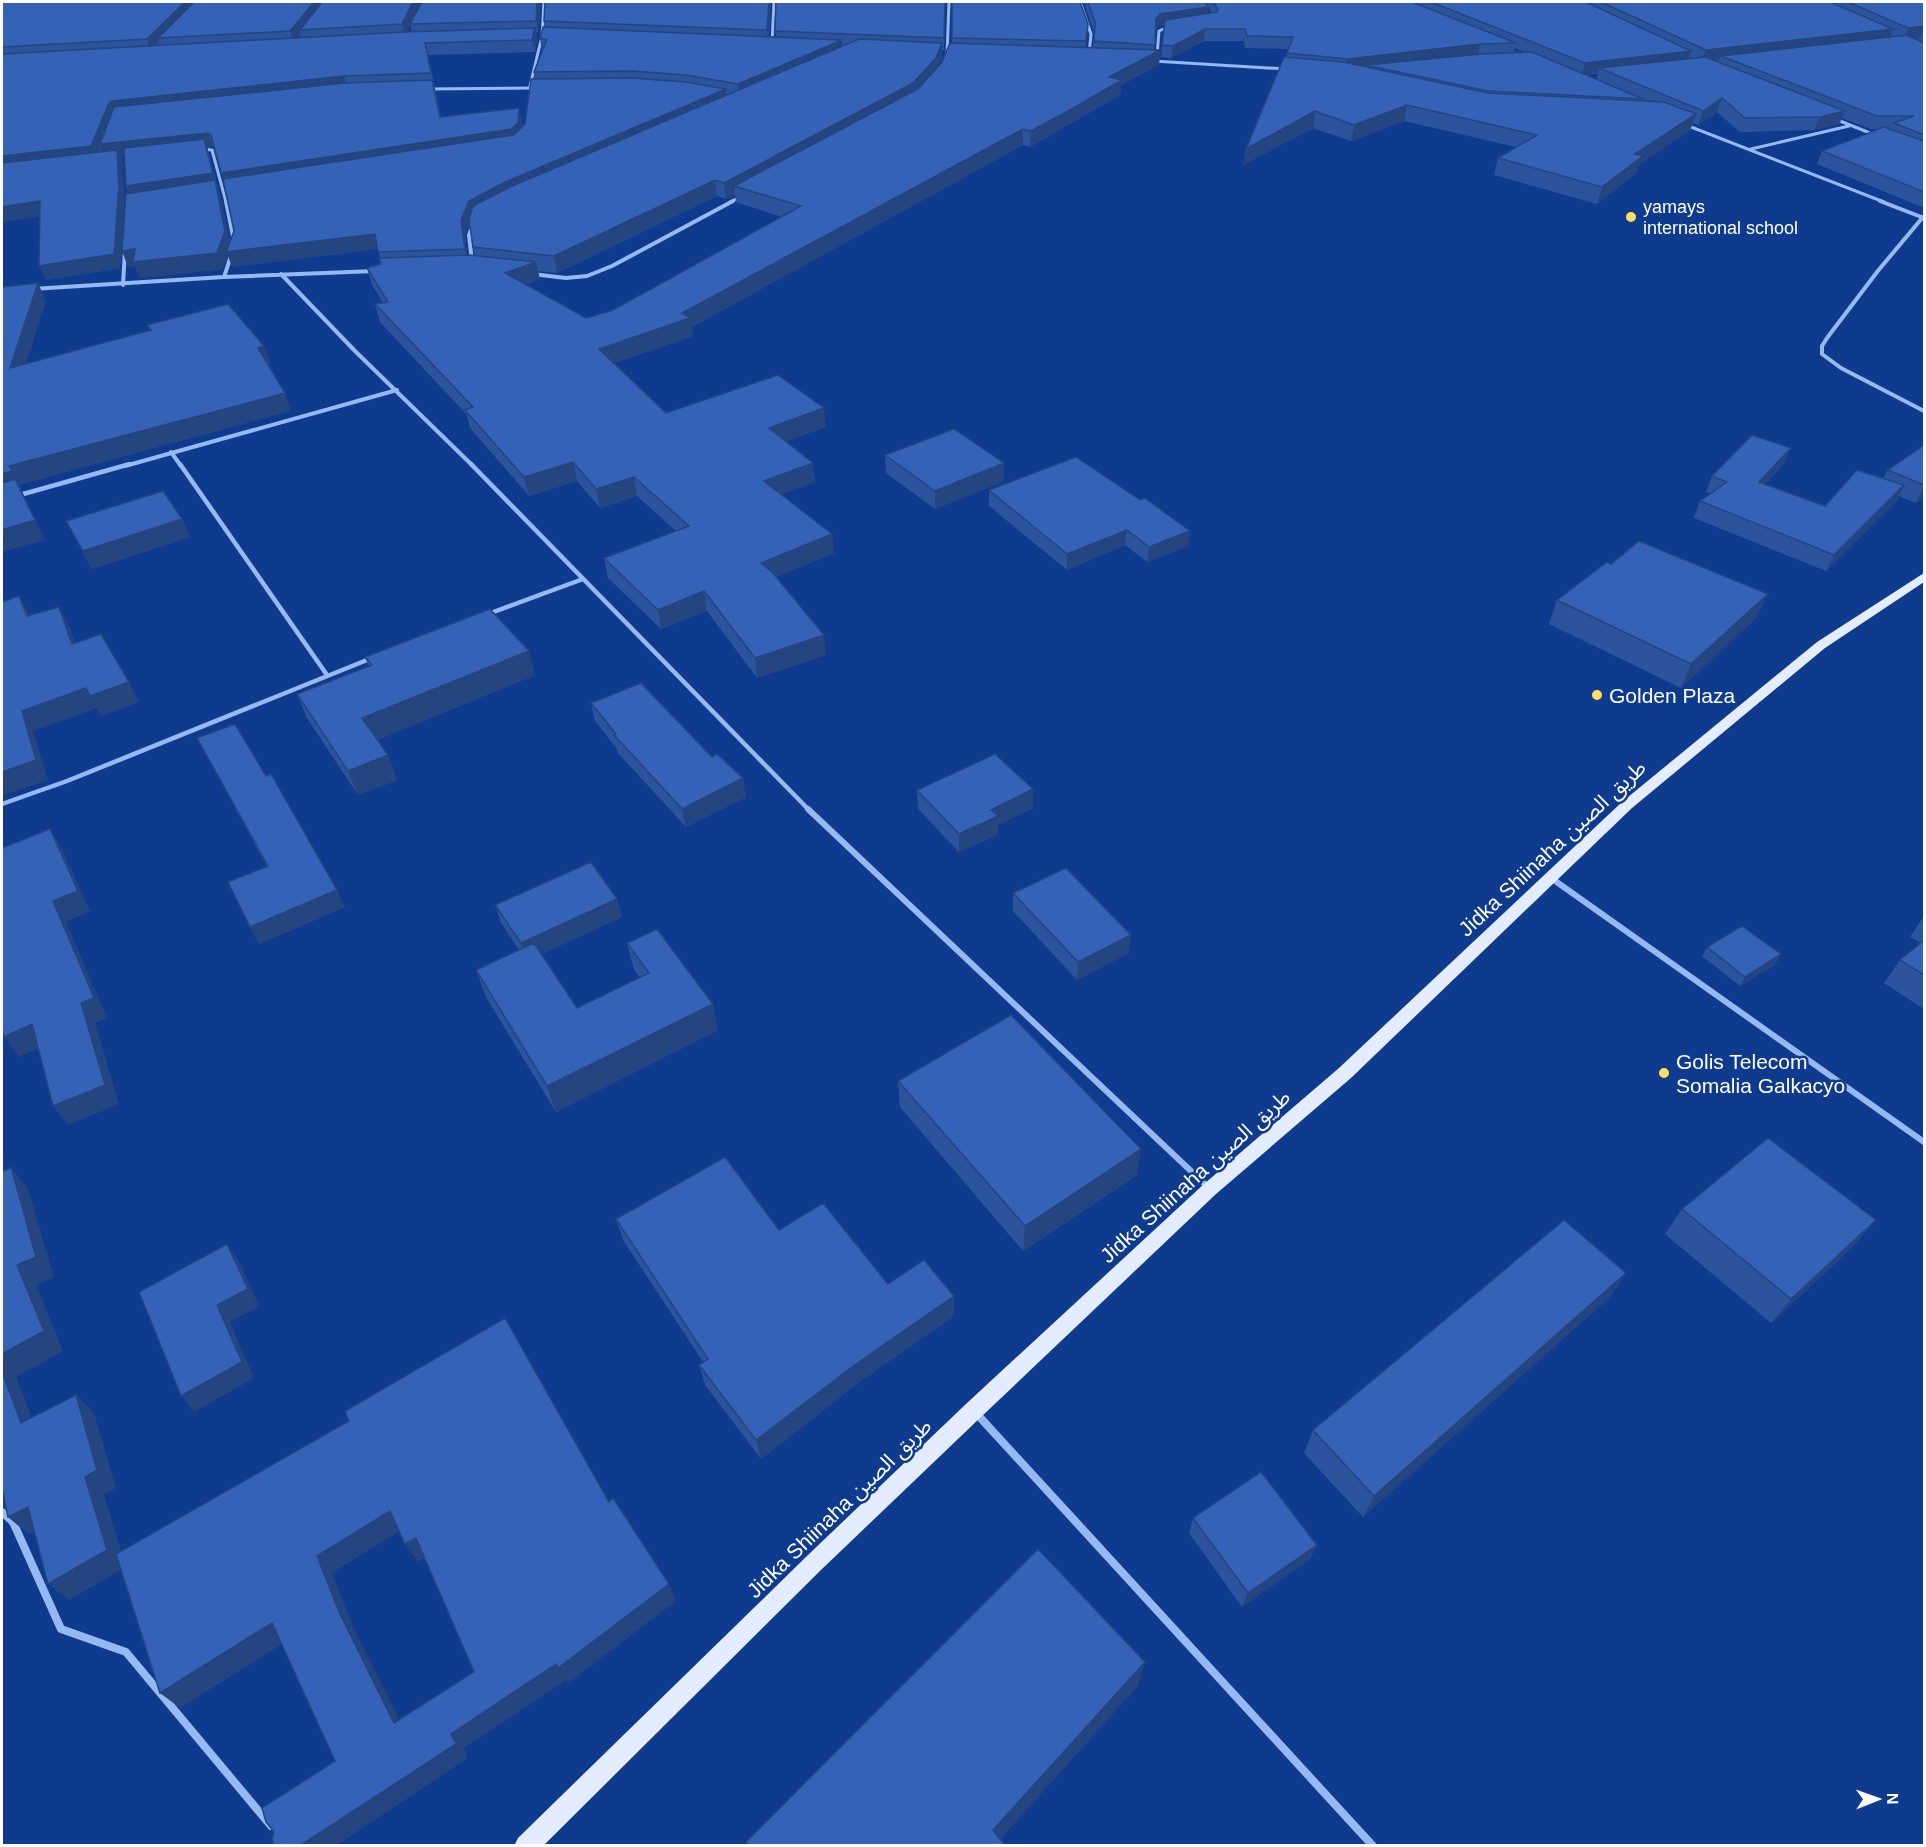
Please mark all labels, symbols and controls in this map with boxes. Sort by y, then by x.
place label: yamays international school [1643,197,1798,238]
marker: yamays international school [1624,210,1638,224]
place label: Golden Plaza [1609,684,1735,707]
marker: Golden Plaza [1590,688,1604,702]
street label: Jidka Shiinaha طريق الصين [1454,755,1652,942]
place label: Golis Telecom Somalia Galkacyo [1676,1050,1845,1097]
marker: Golis Telecom Somalia Galkacyo [1657,1066,1671,1080]
street label: Jidka Shiinaha طريق الصين [1096,1085,1296,1269]
street label: Jidka Shiinaha طريق الصين [742,1414,937,1603]
north arrow [1848,1769,1908,1829]
text: N [1884,1793,1901,1805]

